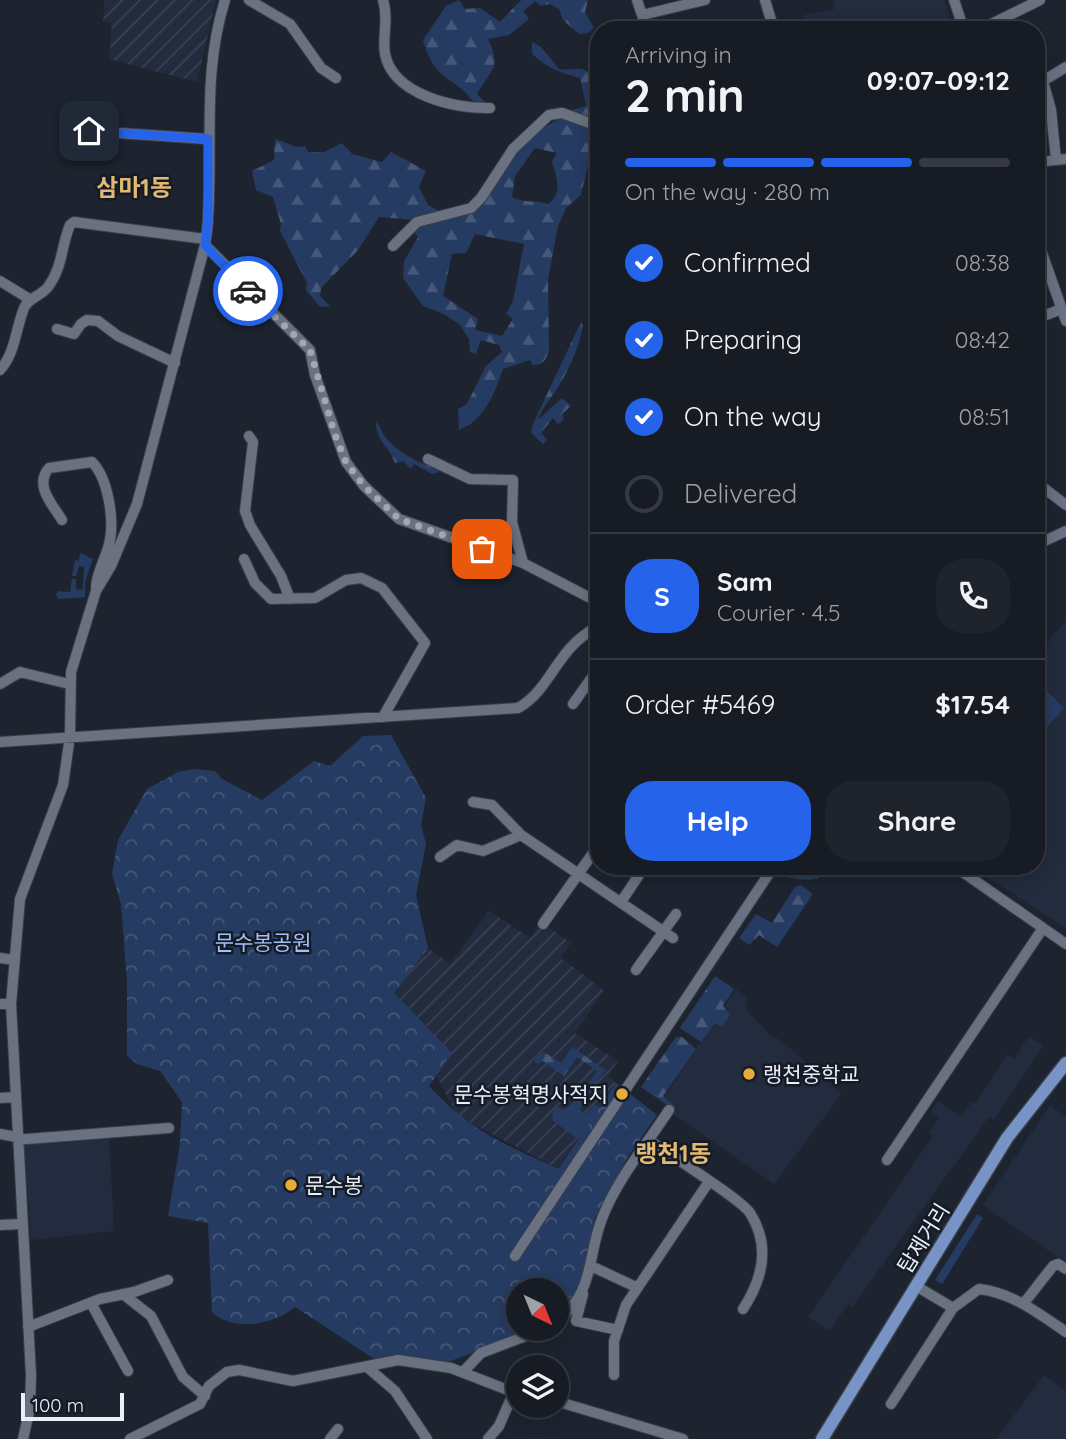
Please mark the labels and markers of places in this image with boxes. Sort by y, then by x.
pin [59,101,119,161]
pin [452,519,512,579]
place label: 랭천중학교 [763,1061,860,1087]
marker: 랭천중학교 [741,1066,757,1082]
place label: 문수봉혁명사적지 [453,1081,608,1107]
marker: 문수봉혁명사적지 [614,1086,630,1102]
place label: 문수봉 [305,1172,363,1198]
marker: 문수봉 [283,1177,299,1193]

